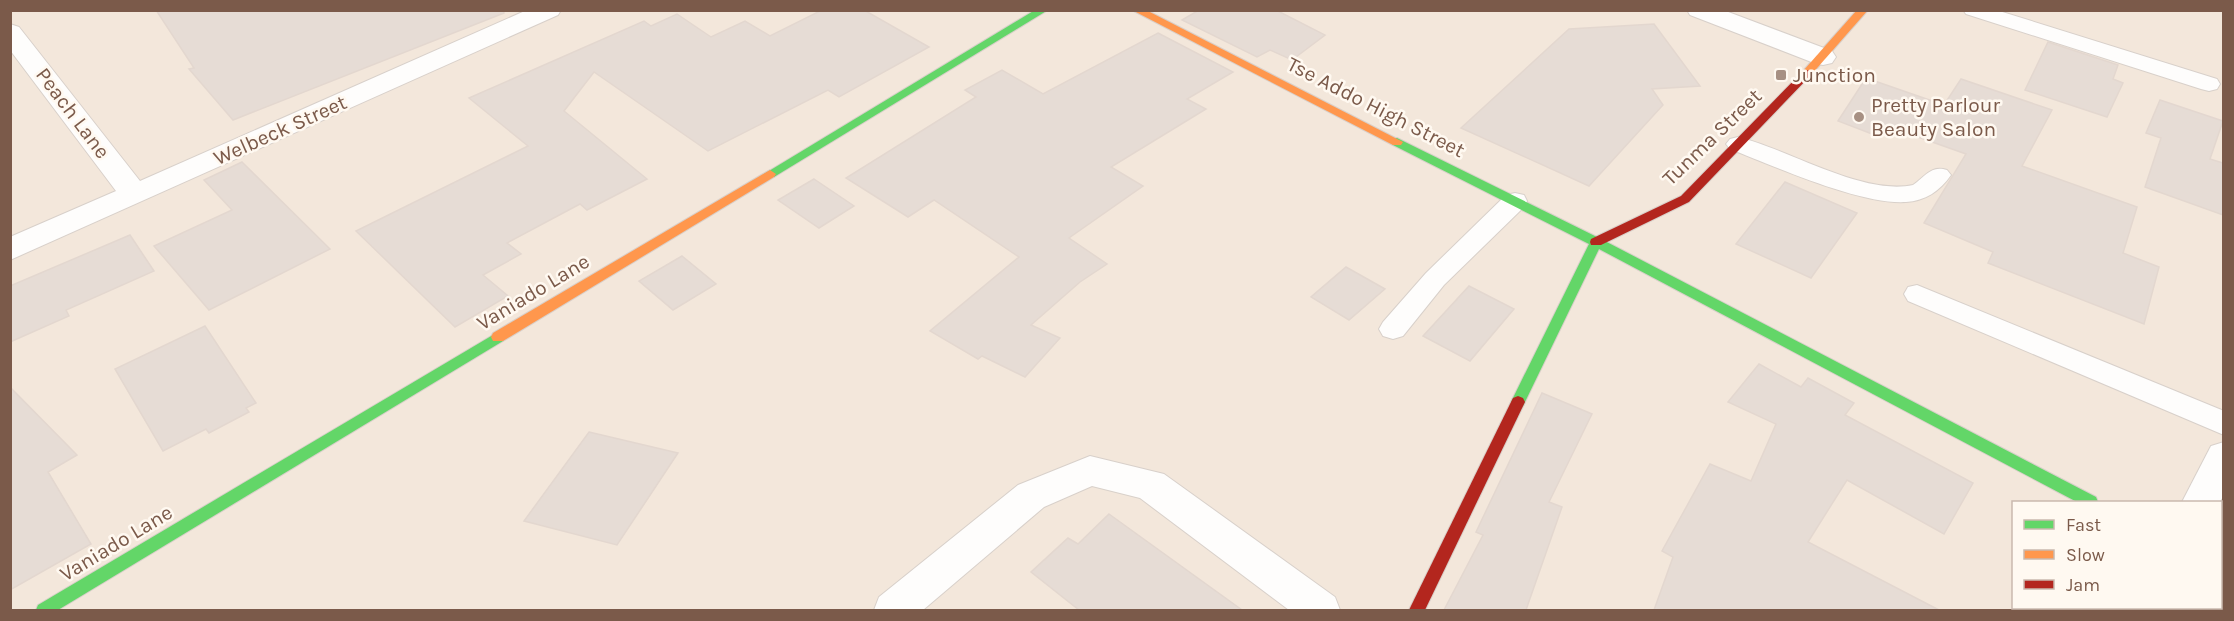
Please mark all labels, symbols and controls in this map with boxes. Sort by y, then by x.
street label: Tse Addo High Street [1283,52,1469,162]
street label: Peach Lane [31,63,115,163]
place label: Junction [1793,63,1876,87]
marker: Junction [1774,68,1788,82]
street label: Tunma Street [1658,84,1767,190]
street label: Welbeck Street [210,90,350,170]
place label: Pretty Parlour Beauty Salon [1871,93,2000,141]
marker: Pretty Parlour Beauty Salon [1852,110,1866,124]
street label: Vaniado Lane [472,249,594,335]
street label: Vaniado Lane [55,500,177,586]
legend [2012,501,2222,609]
text: Fast [2066,514,2101,536]
text: Slow [2066,544,2105,566]
text: Jam [2066,574,2100,596]

